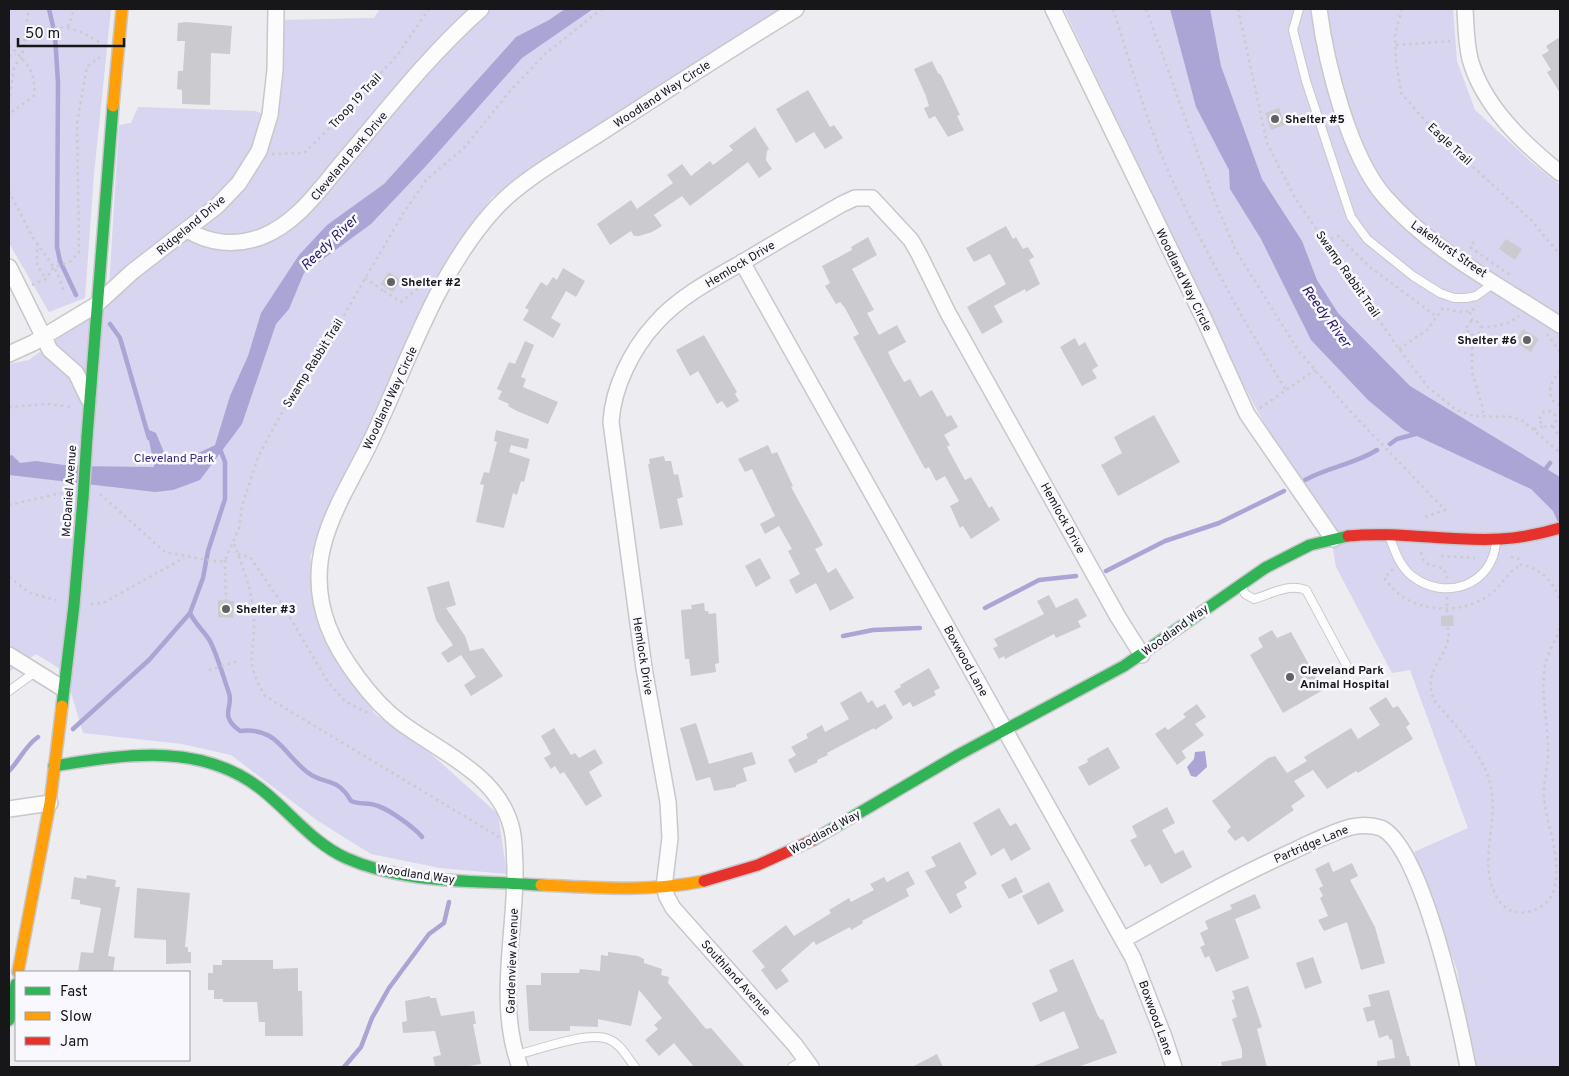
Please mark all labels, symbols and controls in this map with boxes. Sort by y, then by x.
scale bar [18,15,124,47]
text: 50 m [25,25,60,44]
street label: Woodland Way Circle [611,58,714,132]
street label: Troop 19 Trail [326,71,386,133]
street label: Cleveland Park Drive [308,109,392,205]
place label: Shelter #5 [1285,112,1345,128]
marker: Shelter #5 [1269,113,1281,125]
street label: Eagle Trail [1424,120,1475,169]
street label: Ridgeland Drive [154,192,230,259]
water label: Reedy River [298,210,363,275]
street label: Lakehurst Street [1407,218,1490,282]
street label: Woodland Way Circle [1151,226,1215,334]
street label: Swamp Rabbit Trail [1311,228,1383,321]
street label: Hemlock Drive [703,238,778,292]
place label: Shelter #2 [401,275,461,291]
marker: Shelter #2 [385,276,397,288]
water label: Reedy River [1297,282,1355,353]
street label: Swamp Rabbit Trail [280,316,348,411]
place label: Shelter #6 [1457,333,1517,349]
marker: Shelter #6 [1521,334,1533,346]
street label: Woodland Way Circle [360,344,422,453]
street label: McDaniel Avenue [59,445,81,538]
park label: Cleveland Park [134,451,214,467]
street label: Hemlock Drive [1036,480,1088,557]
street label: Woodland Way [1139,601,1212,660]
place label: Shelter #3 [236,602,296,618]
marker: Shelter #3 [220,603,232,615]
street label: Hemlock Drive [628,616,656,696]
street label: Boxwood Lane [939,623,991,700]
place label: Cleveland Park Animal Hospital [1300,663,1389,693]
marker: Cleveland Park Animal Hospital [1284,671,1296,683]
street label: Woodland Way [787,807,864,859]
street label: Partridge Lane [1272,822,1351,868]
street label: Woodland Way [376,862,456,888]
street label: Gardenview Avenue [503,908,523,1014]
street label: Southland Avenue [697,937,774,1020]
legend [15,971,190,1061]
street label: Boxwood Lane [1134,979,1176,1058]
text: Fast [60,983,88,1002]
text: Slow [60,1008,92,1027]
text: Jam [60,1033,89,1052]

